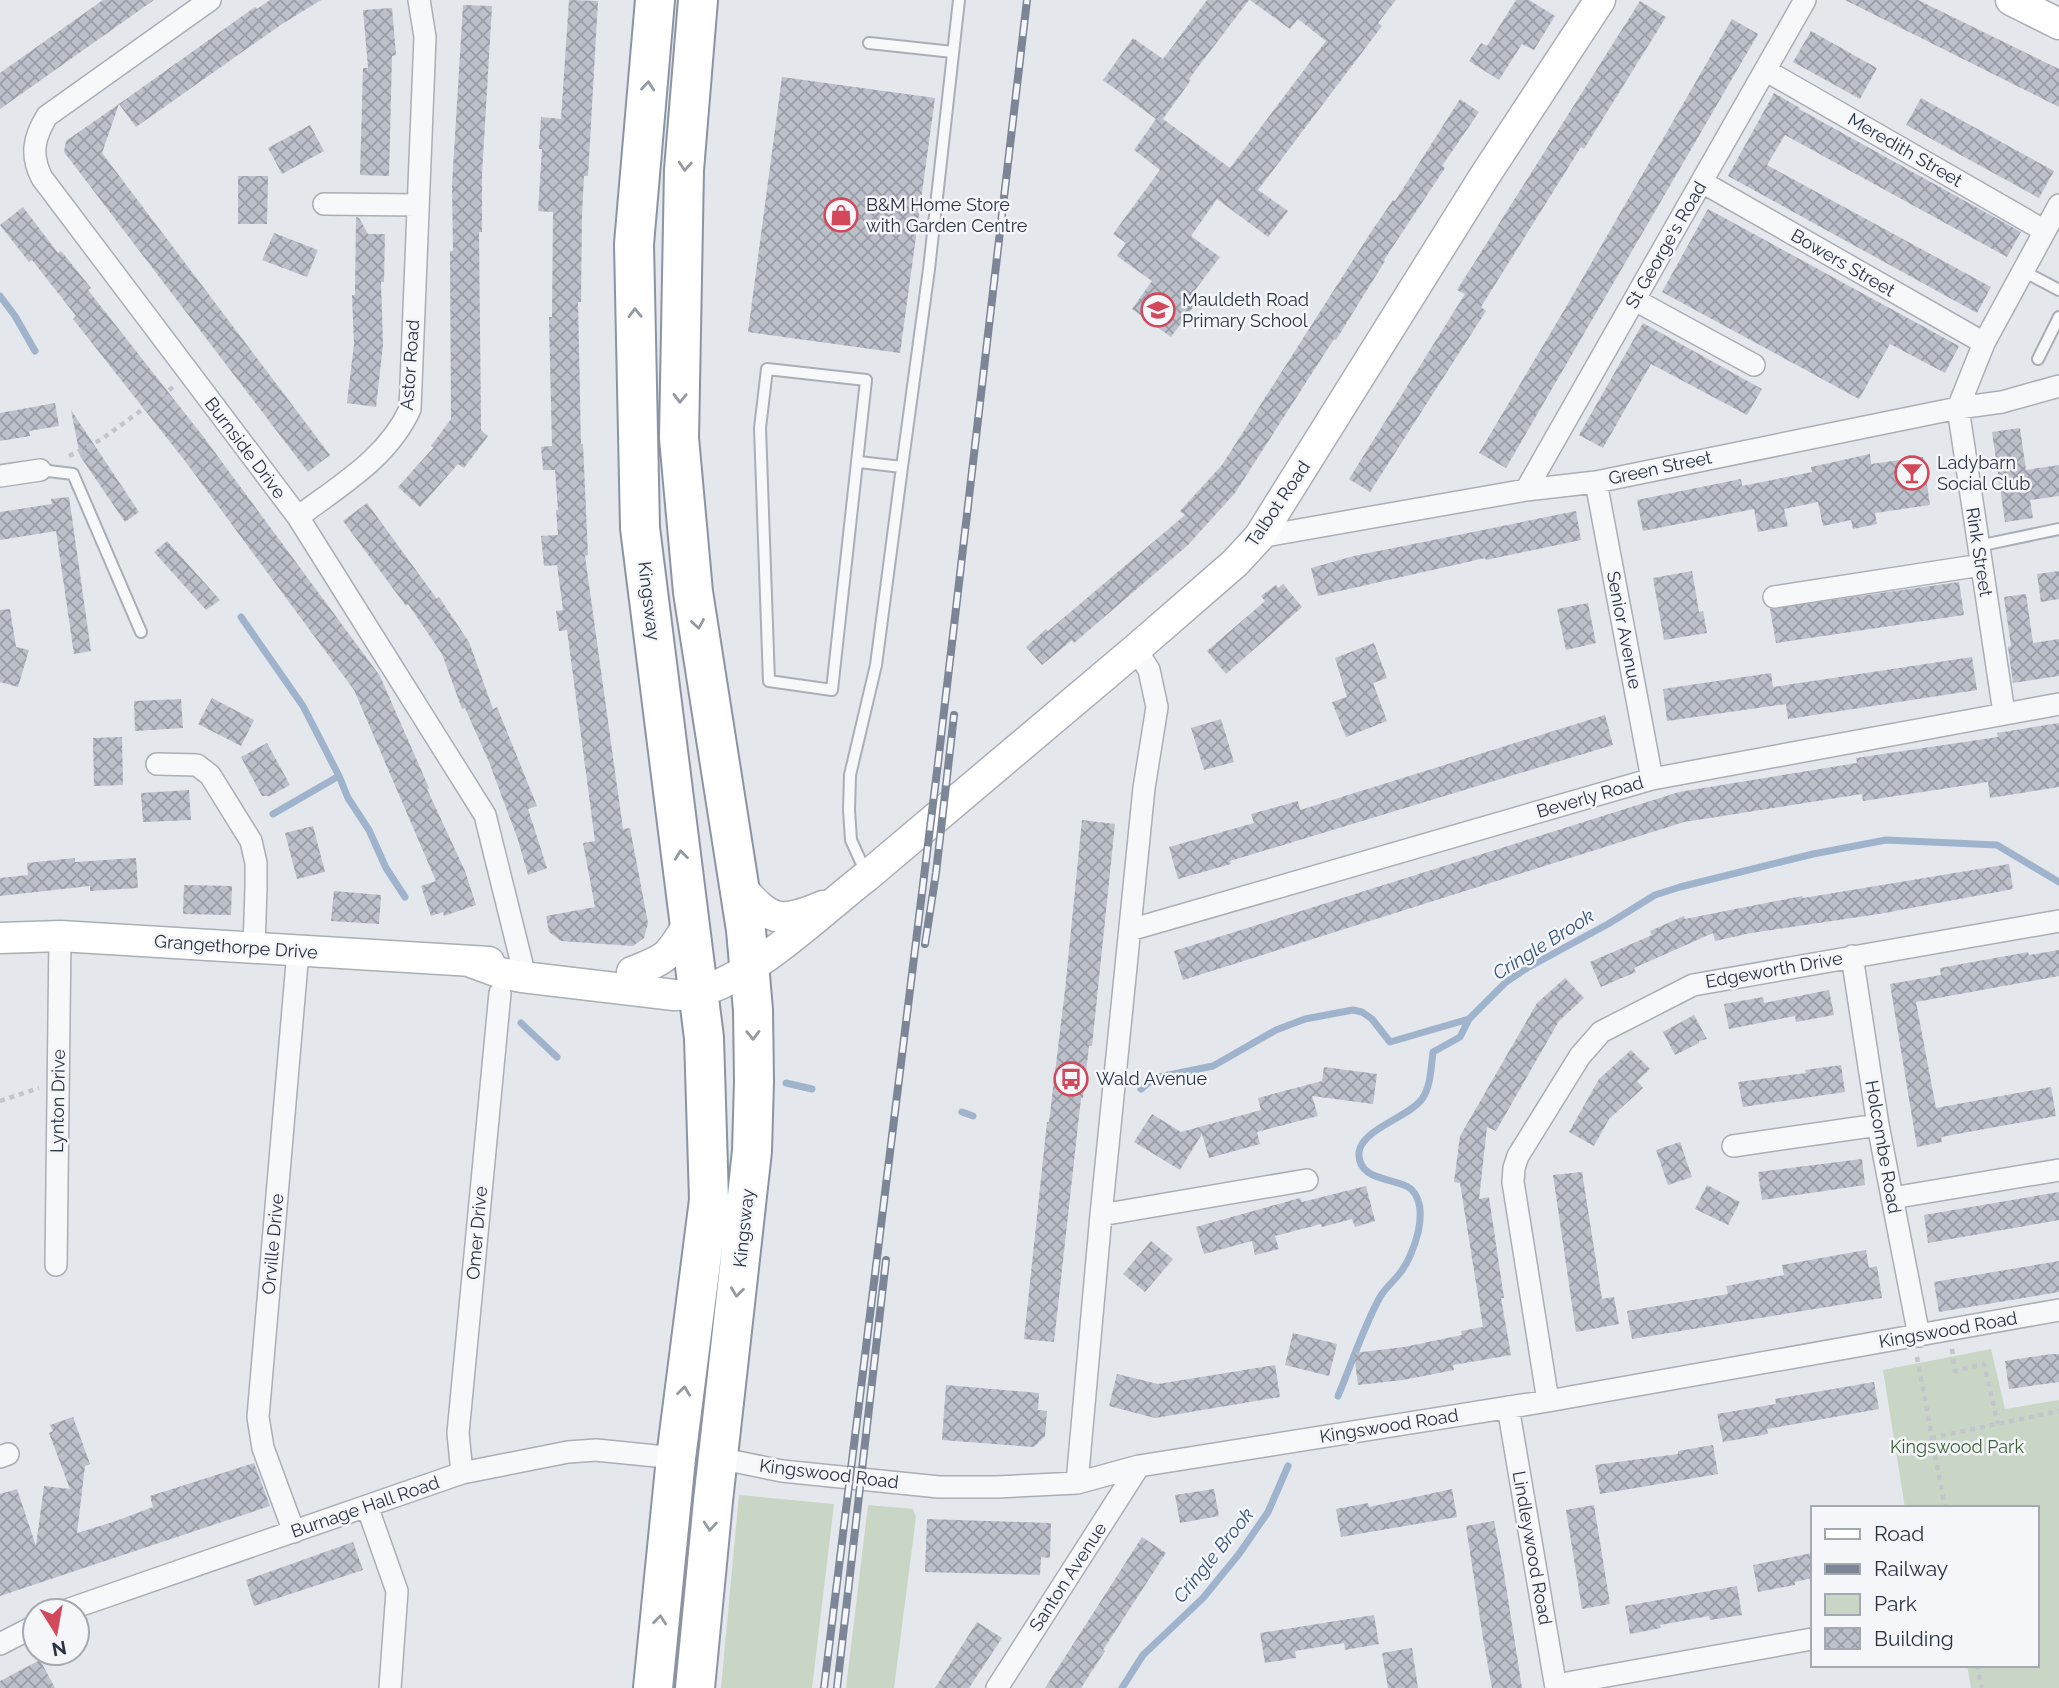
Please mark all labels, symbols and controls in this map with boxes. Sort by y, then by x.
one-way arrow [640,80,655,92]
street label: Meredith Street [1844,108,1966,191]
one-way arrow [677,160,692,171]
street label: St George's Road [1621,178,1710,312]
place label: B&M Home Store with Garden Centre [866,194,1028,236]
shop icon: B&M Home Store with Garden Centre [822,196,860,234]
street label: Bowers Street [1787,224,1899,301]
place label: Mauldeth Road Primary School [1182,289,1309,331]
school or university icon: Mauldeth Road Primary School [1139,291,1177,329]
one-way arrow [628,307,643,318]
street label: Astor Road [396,319,423,411]
street label: Burnside Drive [200,393,291,503]
one-way arrow [672,393,688,404]
street label: Green Street [1606,446,1713,489]
place label: Ladybarn Social Club [1937,452,2030,494]
bar icon: Ladybarn Social Club [1893,454,1931,492]
street label: Talbot Road [1241,457,1314,551]
street label: Rink Street [1962,506,1997,598]
street label: Kingsway [634,560,665,642]
street label: Senior Avenue [1603,569,1646,691]
one-way arrow [690,619,705,630]
street label: Beverly Road [1534,771,1646,822]
one-way arrow [674,849,689,861]
water label: Cringle Brook [1488,904,1598,984]
street label: Grangethorpe Drive [154,930,319,963]
street label: Edgeworth Drive [1704,947,1844,992]
one-way arrow [745,1031,761,1041]
street label: Lynton Drive [46,1048,69,1153]
bus stop icon: Wald Avenue [1052,1060,1090,1098]
place label: Wald Avenue [1096,1068,1207,1089]
street label: Holcombe Road [1861,1079,1906,1215]
street label: Omer Drive [462,1185,491,1281]
street label: Kingsway [729,1187,758,1268]
street label: Orville Drive [258,1192,287,1295]
one-way arrow [729,1286,744,1298]
street label: Kingswood Road [1877,1307,2019,1352]
one-way arrow [677,1385,692,1396]
street label: Kingswood Road [1318,1404,1460,1447]
park label: Kingswood Park [1890,1436,2024,1457]
street label: Kingswood Road [758,1455,900,1492]
street label: Lindleywood Road [1509,1469,1556,1626]
street label: Burnage Hall Road [288,1471,442,1542]
water label: Cringle Brook [1168,1503,1258,1607]
legend [1811,1506,2038,1667]
street label: Santon Avenue [1025,1518,1111,1635]
one-way arrow [703,1520,718,1532]
text: Road [1874,1521,1924,1546]
text: Railway [1874,1556,1948,1581]
text: Park [1874,1591,1917,1616]
north arrow [21,1597,91,1667]
one-way arrow [652,1614,667,1626]
text: Building [1874,1626,1954,1651]
text: N [50,1637,68,1661]

